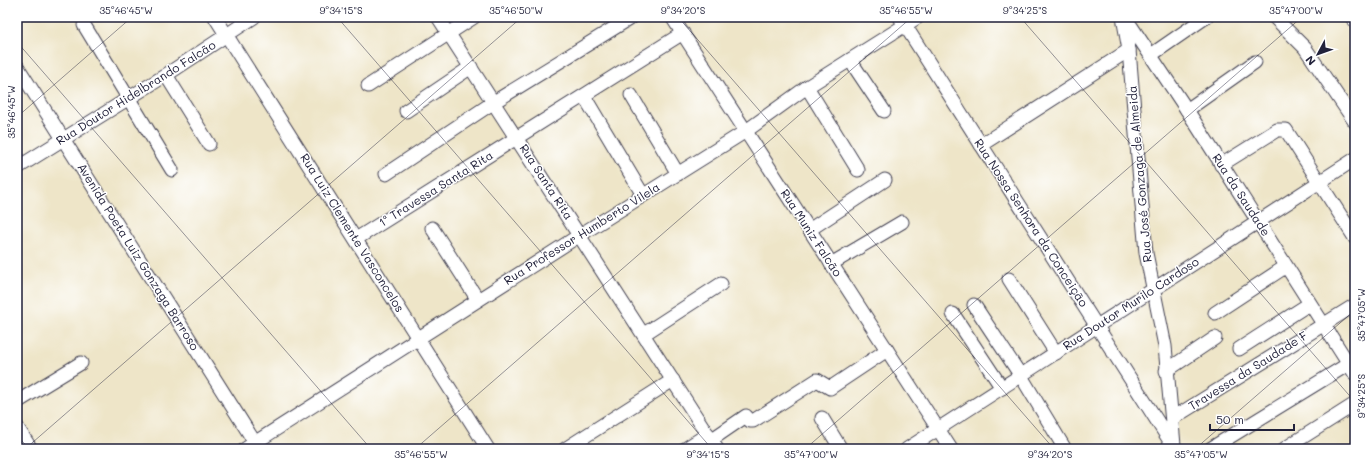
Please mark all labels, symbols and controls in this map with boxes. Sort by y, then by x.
text: 35°46'45"W [99,3,153,17]
text: 9°34'15"S [319,3,363,17]
text: 35°46'50"W [489,3,543,17]
text: 9°34'20"S [661,3,706,17]
text: 35°46'55"W [879,3,933,17]
text: 9°34'25"S [1003,3,1047,17]
text: 35°47'00"W [1269,3,1323,17]
north arrow [1298,34,1338,74]
street label: Rua Doutor Hidelbrando Falcão [53,36,218,148]
text: N [1302,53,1318,69]
text: 35°46'45"W [4,85,18,139]
street label: Rua José Gonzaga de Almeida [1123,85,1155,263]
street label: Rua Nossa Senhora da Conceição [971,135,1092,310]
street label: Rua Santa Rita [516,141,577,222]
street label: 1ª Travessa Santa Rita [375,146,496,230]
street label: Rua Luiz Clemente Vasconcelos [297,150,409,315]
street label: Rua da Saudade [1209,150,1275,239]
street label: Avenida Poeta Luiz Gonzaga Barroso [74,160,203,353]
street label: Rua Professor Humberto Vilela [500,178,663,288]
street label: Rua Muniz Falcão [778,186,846,279]
street label: Rua Doutor Murilo Cardoso [1059,253,1202,353]
text: 35°47'05"W [1354,288,1368,342]
street label: Travessa da Saudade F [1185,327,1310,413]
text: 9°34'25"S [1354,374,1368,418]
scale bar [1210,406,1294,432]
text: 50 m [1216,411,1244,427]
text: 35°46'55"W [394,447,448,461]
text: 9°34'15"S [686,447,730,461]
text: 35°47'00"W [784,447,838,461]
text: 9°34'20"S [1028,447,1073,461]
text: 35°47'05"W [1174,447,1228,461]

